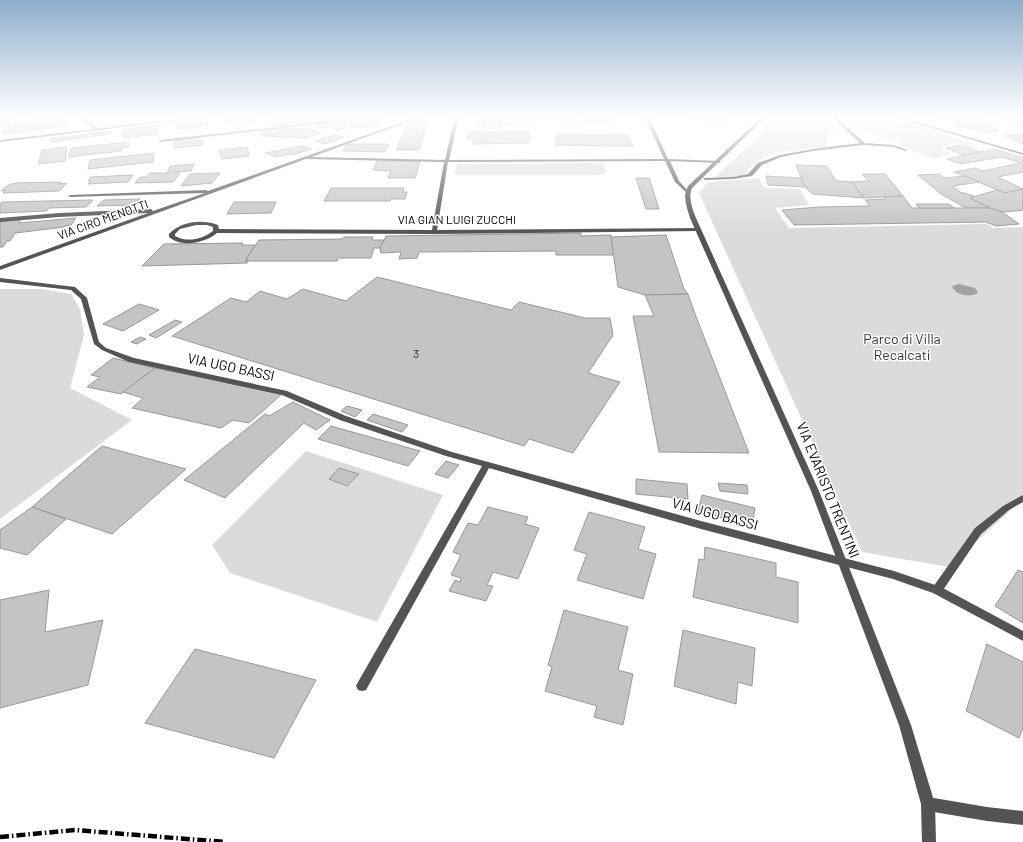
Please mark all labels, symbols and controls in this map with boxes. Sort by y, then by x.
street label: VIA CIRO MENOTTI [55,196,150,242]
street label: VIA GIAN LUIGI ZUCCHI [398,212,516,226]
park label: Parco di Villa Recalcati [863,330,941,363]
house number: 3 [413,346,419,360]
street label: VIA UGO BASSI [186,349,276,384]
street label: VIA EVARISTO TRENTINI [793,419,864,560]
street label: VIA UGO BASSI [670,494,760,533]

